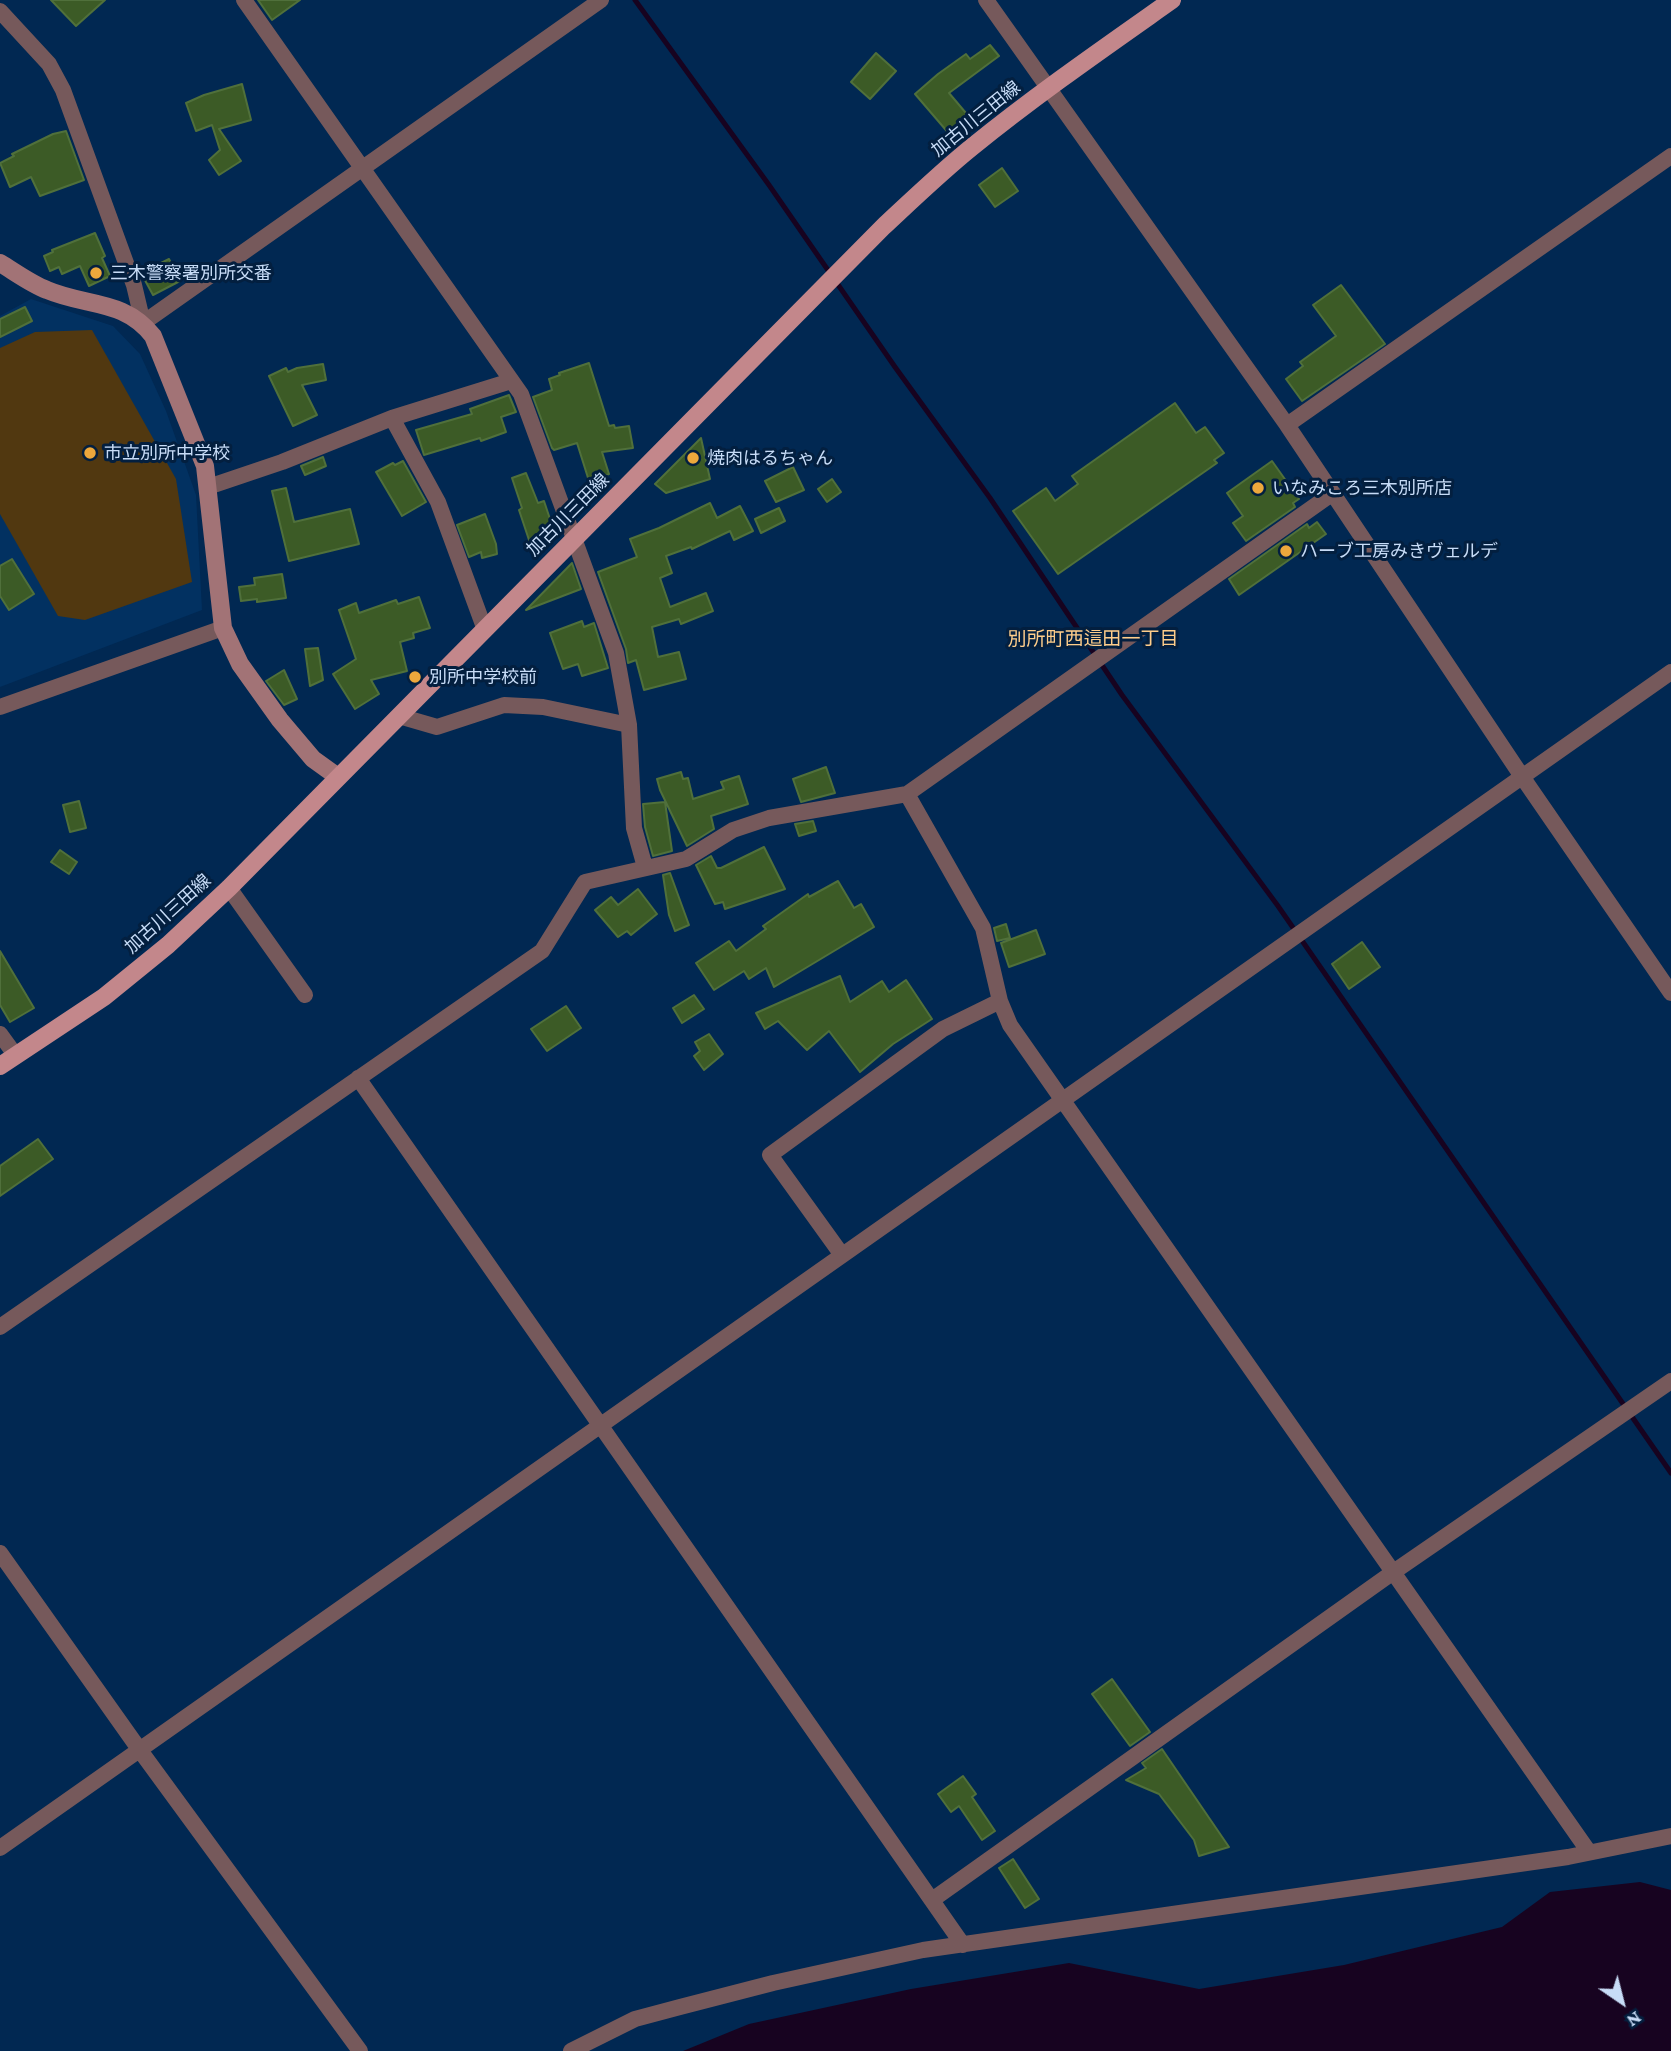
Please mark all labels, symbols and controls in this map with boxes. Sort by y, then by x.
street label: 加古川三田線 [927,77,1025,161]
place label: 三木警察署別所交番 [110,262,272,284]
marker: 三木警察署別所交番 [88,265,104,281]
place label: 市立別所中学校 [104,442,230,464]
marker: 市立別所中学校 [82,445,98,461]
place label: 焼肉はるちゃん [707,447,833,469]
marker: 焼肉はるちゃん [685,450,701,466]
street label: 加古川三田線 [522,469,614,561]
place label: いなみころ三木別所店 [1272,477,1452,499]
marker: いなみころ三木別所店 [1250,480,1266,496]
place label: ハーブ工房みきヴェルデ [1300,540,1498,562]
marker: ハーブ工房みきヴェルデ [1278,543,1294,559]
district label: 別所町西這田一丁目 [1008,628,1178,650]
place label: 別所中学校前 [429,666,537,688]
marker: 別所中学校前 [407,669,423,685]
street label: 加古川三田線 [121,870,215,958]
north arrow [1587,1967,1657,2037]
text: N [1623,2007,1646,2032]

